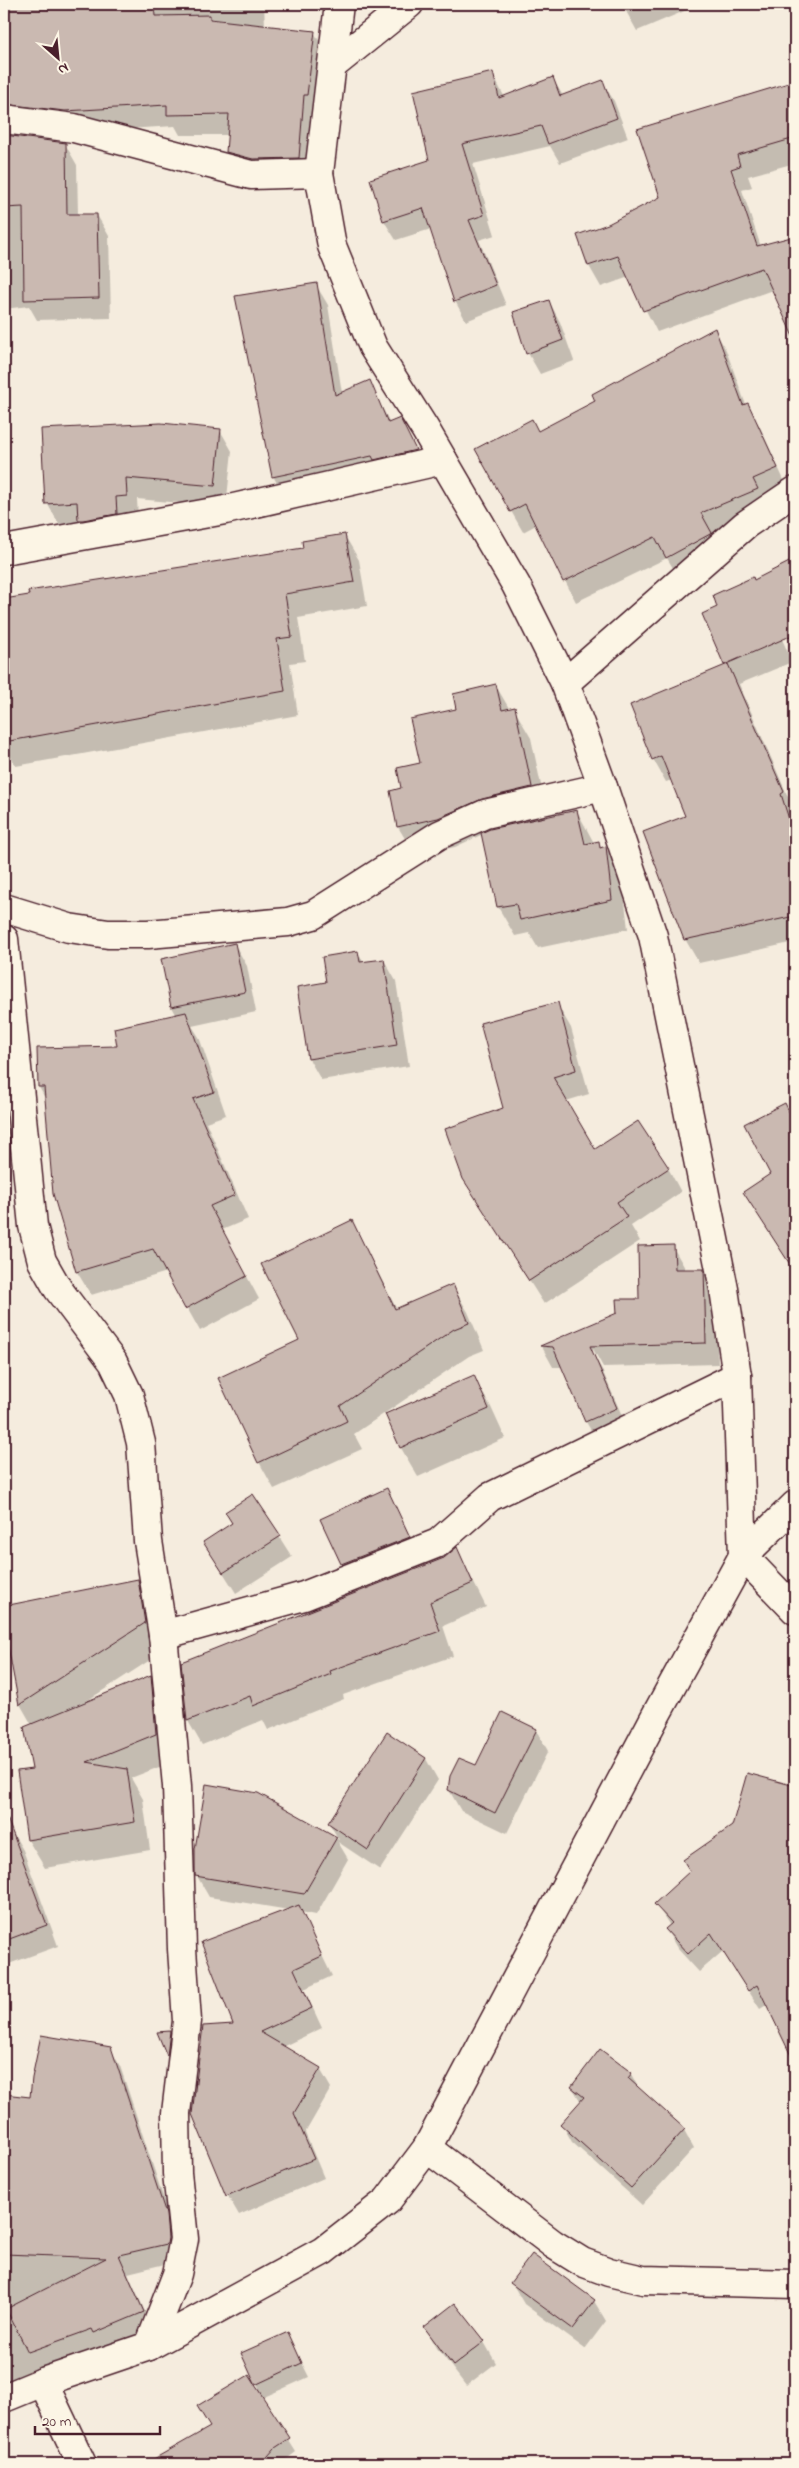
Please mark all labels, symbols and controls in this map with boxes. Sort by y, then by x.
north arrow [32,32,82,82]
text: N [54,57,72,80]
scale bar [35,2403,160,2435]
text: 20 m [42,2411,72,2433]

